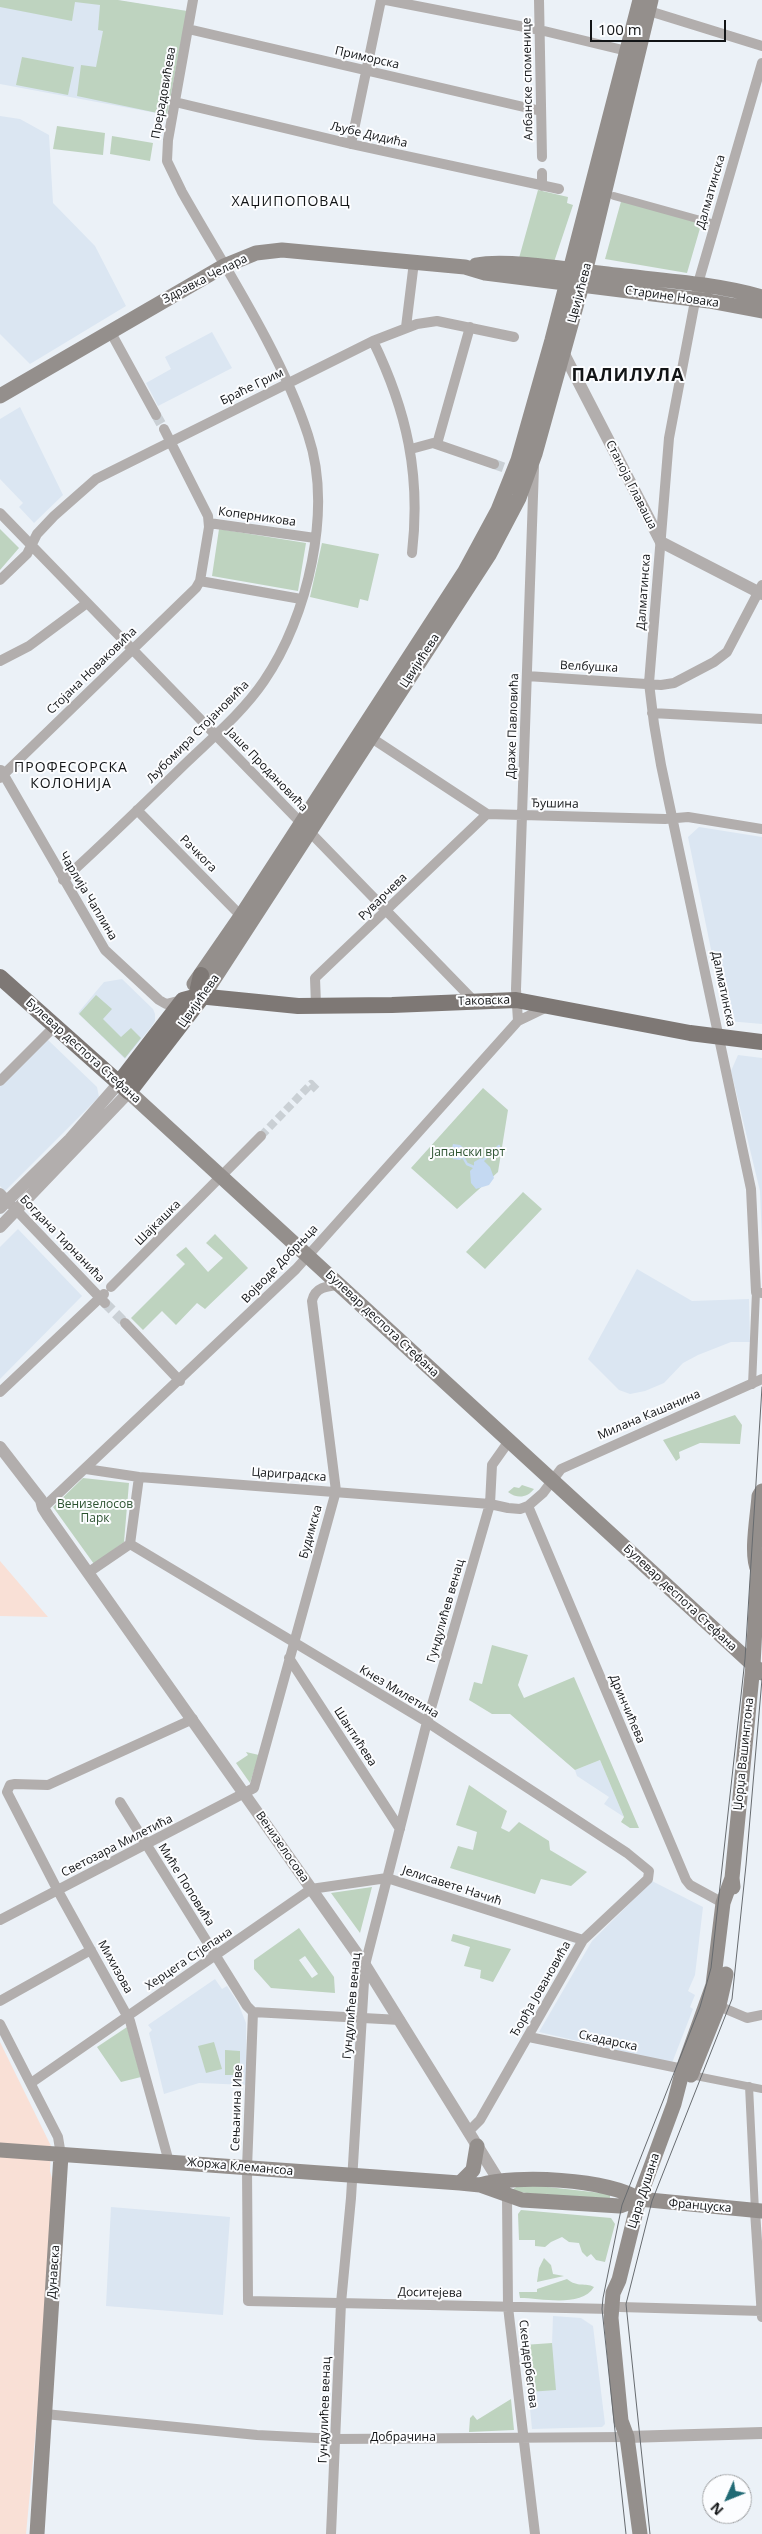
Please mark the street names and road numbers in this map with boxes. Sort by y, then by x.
street label: Албанске споменице [520,17,536,141]
street label: Приморска [333,44,401,72]
street label: Прерадовићева [149,46,179,140]
street label: Љубе Дидића [329,119,409,151]
street label: Далматинска [694,153,728,231]
street label: Здравка Челара [160,251,250,307]
street label: Цвијићева [565,261,595,325]
street label: Старине Новака [624,283,720,311]
street label: Браће Грим [218,365,286,409]
street label: Станоја Главаша [602,438,660,532]
street label: Коперникова [217,504,297,530]
street label: Далматинска [634,553,654,631]
street label: Стојана Новаковића [44,624,140,718]
street label: Цвијићева [397,631,443,691]
street label: Велбушка [560,658,618,676]
street label: Драже Павловића [504,673,522,779]
street label: Љубомира Стојановића [144,678,252,786]
street label: Јаше Продановића [223,725,311,815]
street label: Ђушина [531,796,579,812]
street label: Рачкога [176,832,220,876]
street label: Чарлија Чаплина [56,849,120,943]
street label: Руварчева [356,870,410,924]
street label: Далматинска [708,950,738,1028]
street label: Цвијићева [175,972,223,1030]
street label: Таковска [458,993,510,1009]
street label: Булевар деспота Стефана [22,995,144,1107]
street label: Богдана Тирнанића [17,1192,107,1286]
street label: Шајкашка [132,1197,184,1249]
street label: Војводе Добрњца [239,1222,321,1306]
street label: Булевар деспота Стефана [322,1268,442,1380]
street label: Милана Кашанина [595,1387,703,1443]
street label: Цариградска [251,1465,327,1485]
street label: Будимска [296,1503,326,1561]
street label: Булевар деспота Стефана [620,1542,740,1654]
street label: Гундулићев венац [424,1558,468,1664]
street label: Кнез Милетина [357,1663,441,1721]
street label: Дринчићева [606,1672,648,1746]
street label: Џорџа Вашингтона [731,1697,757,1811]
street label: Шантићева [331,1705,379,1769]
street label: Венизелосова [252,1809,312,1885]
street label: Светозара Милетића [59,1812,175,1880]
street label: Миће Поповића [155,1841,217,1929]
street label: Јелисавете Начић [400,1863,504,1909]
street label: Херцега Стјепана [143,1925,235,1993]
street label: Михизова [94,1938,136,1996]
street label: Ђорђа Јовановића [508,1939,574,2039]
street label: Гундулићев венац [340,1952,364,2060]
street label: Скадарска [577,2028,639,2054]
street label: Сењанина Иве [228,2064,246,2152]
street label: Цара Душана [625,2151,663,2231]
street label: Жоржа Клемансоа [186,2155,294,2179]
street label: Француска [668,2196,732,2216]
street label: Дунавска [45,2245,63,2299]
street label: Доситејева [398,2285,462,2301]
street label: Скендербегова [515,2319,541,2409]
street label: Гундулићев венац [316,2356,334,2464]
street label: Добрачина [370,2431,436,2445]

